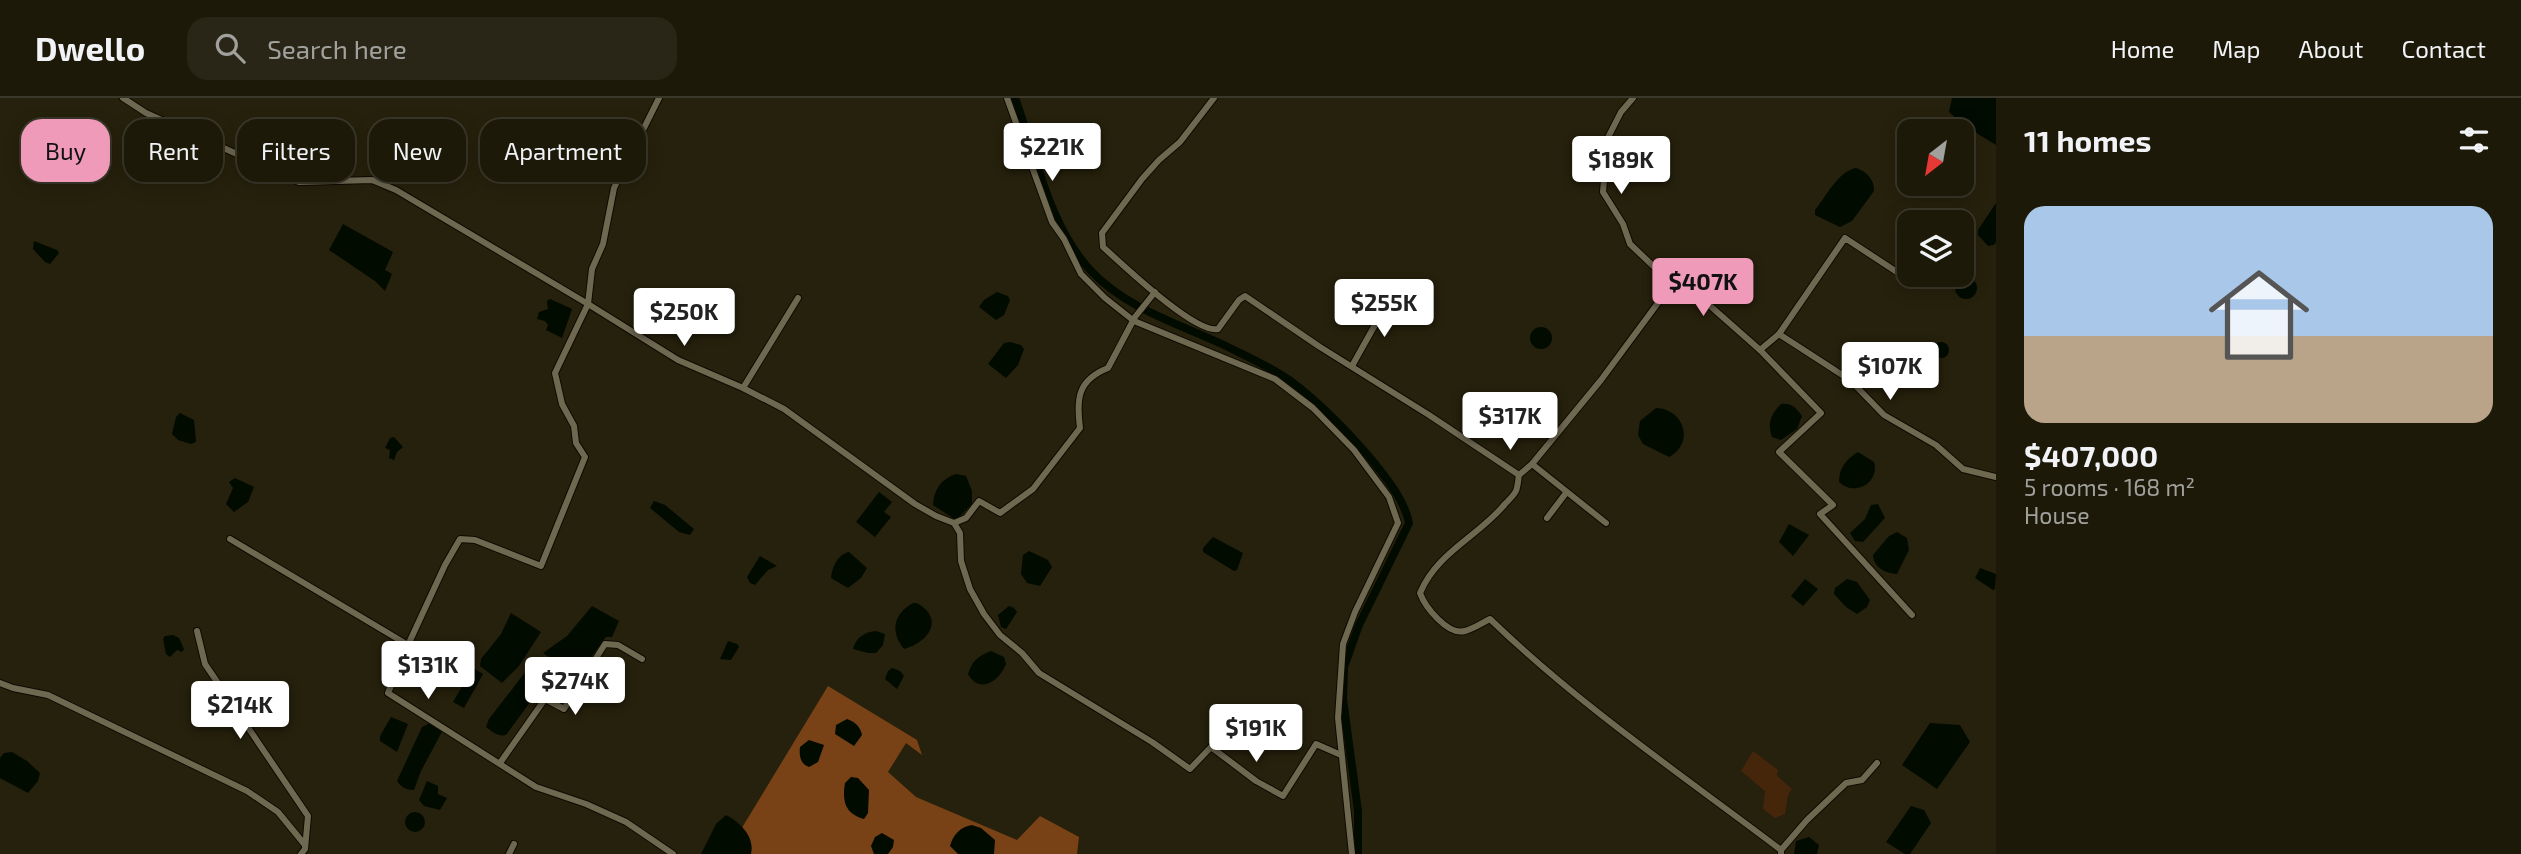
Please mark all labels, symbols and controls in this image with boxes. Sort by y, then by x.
search box [187,17,677,80]
text: Dwello [35,28,145,68]
icon: search [211,29,249,67]
text: Search here [267,33,407,64]
text: Home [2111,34,2174,63]
text: Map [2212,34,2260,63]
text: About [2298,34,2364,63]
text: Contact [2402,34,2486,63]
chip: Buy [21,119,110,182]
chip: Rent [124,119,223,182]
chip: Filters [237,119,355,182]
chip: New [369,119,466,182]
chip: Apartment [480,119,646,182]
north arrow [1897,119,1974,196]
map controls [1897,119,1974,287]
icon: filters [2455,121,2493,159]
text: 11 homes [2024,122,2151,158]
pin: $221K [1003,123,1101,183]
text: $221K [1020,132,1084,160]
pin: $189K [1572,136,1670,196]
text: $189K [1588,145,1654,173]
button: layers [1897,210,1974,287]
icon: home [2196,252,2322,378]
pin: $407K [1654,258,1752,318]
text: $407K [1668,267,1738,295]
pin: $255K [1335,280,1433,339]
pin: $250K [635,288,733,348]
text: $255K [1351,288,1417,316]
text: $250K [650,297,718,325]
pin: $107K [1841,342,1939,402]
text: $107K [1858,351,1922,379]
pin: $317K [1461,392,1559,452]
text: $317K [1478,401,1542,429]
text: $407,000 [2024,437,2158,473]
text: 5 rooms · 168 m² [2024,473,2195,501]
text: House [2024,501,2090,529]
pin: $131K [379,642,477,701]
text: $131K [398,650,458,678]
pin: $274K [526,658,624,717]
text: $274K [541,666,609,694]
pin: $214K [191,682,289,741]
text: $214K [207,690,273,718]
pin: $191K [1207,704,1305,764]
text: $191K [1225,713,1287,741]

